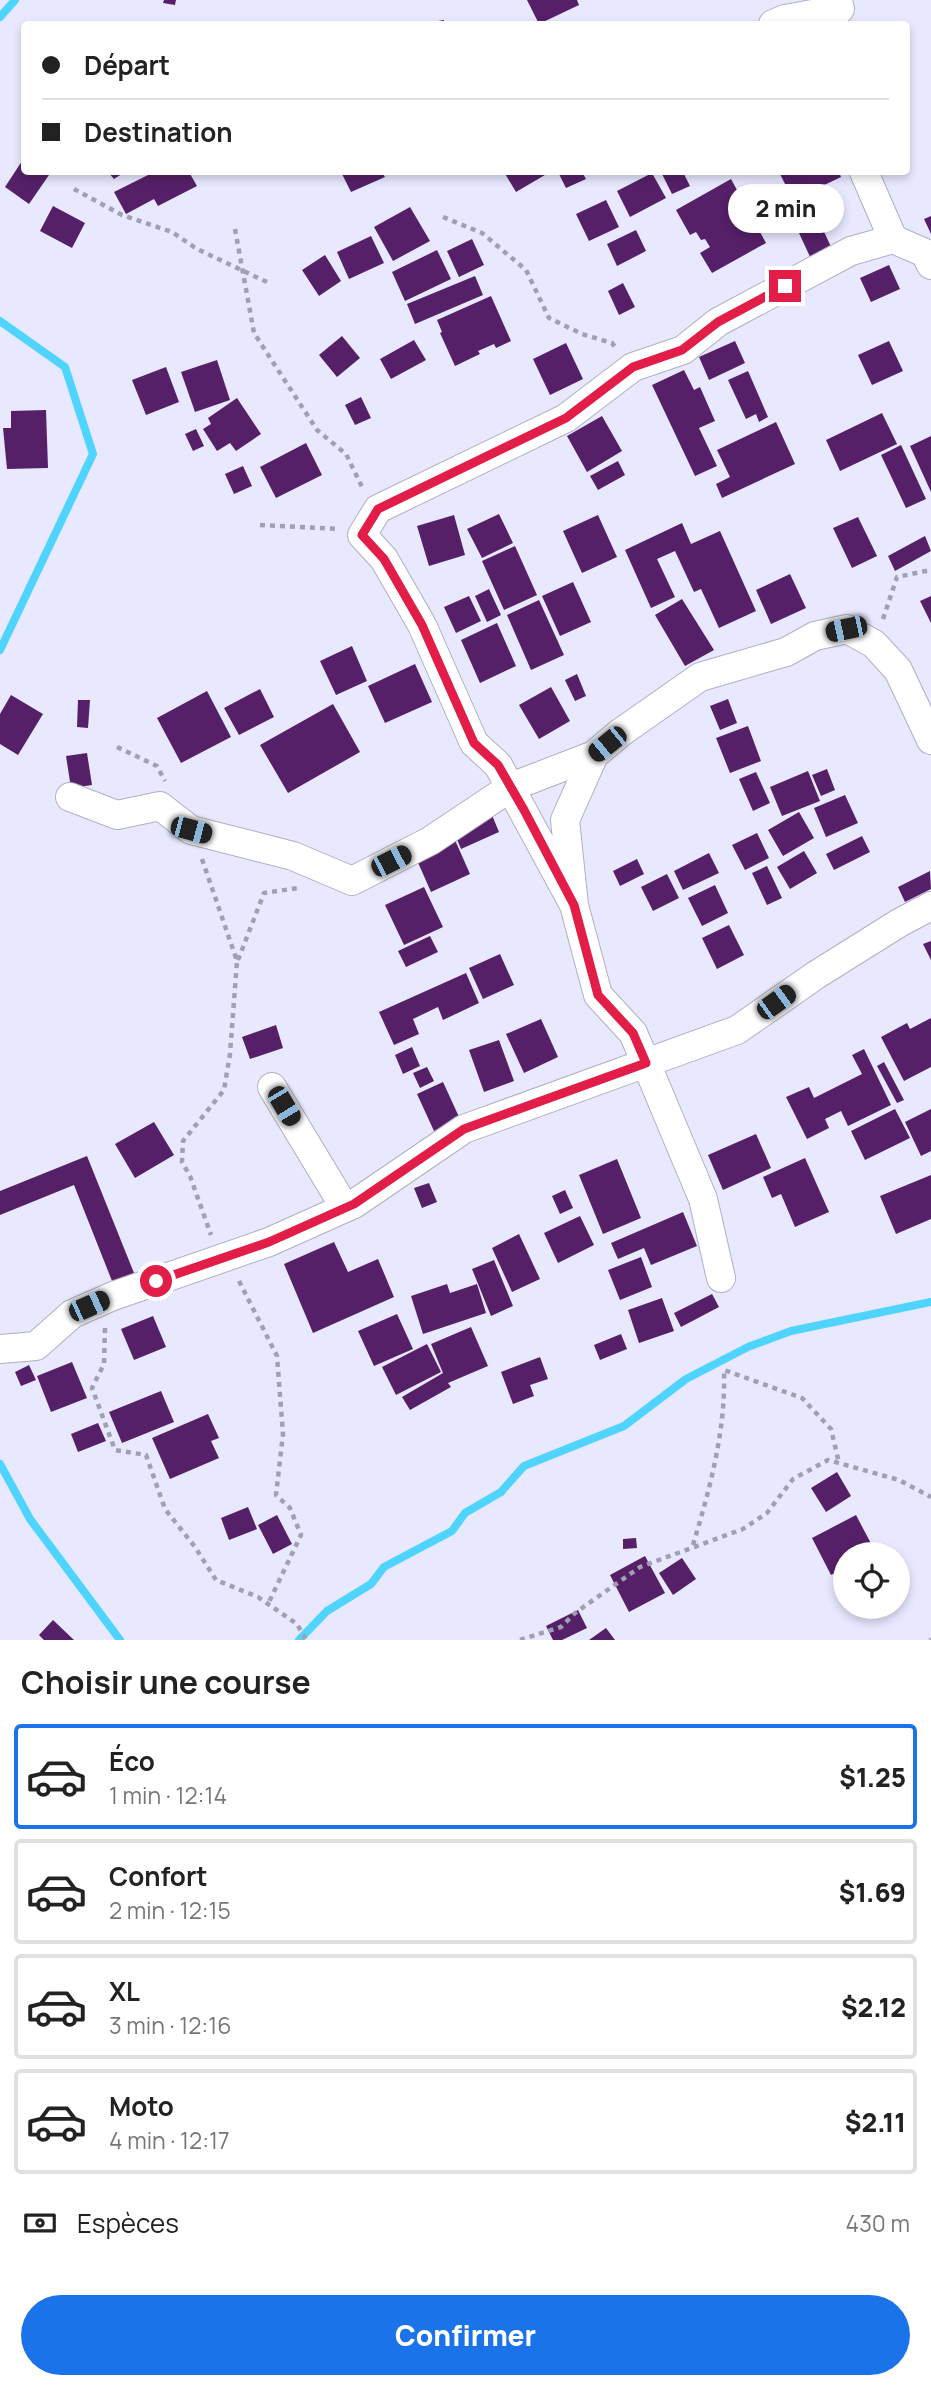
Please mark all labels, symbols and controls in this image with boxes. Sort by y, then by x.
text: Départ [84,47,170,83]
text: Destination [84,114,233,150]
callout: 2 min [727,184,843,233]
text: 2 min [756,192,817,224]
route end [769,270,801,302]
car [824,614,869,644]
car [585,723,630,765]
car [168,814,215,846]
car [368,842,415,880]
car [753,981,800,1023]
car [265,1083,304,1129]
route start [140,1265,172,1297]
car [66,1288,113,1324]
map controls [833,1542,910,1619]
button: locate [833,1542,910,1619]
text: Choisir une course [21,1660,311,1704]
text: Éco [109,1743,155,1779]
icon: car [25,1745,88,1808]
text: $1.25 [839,1759,906,1795]
text: 1 min · 12:14 [109,1779,227,1811]
text: Confort [109,1858,208,1894]
icon: car [25,1860,88,1923]
text: $1.69 [839,1874,906,1910]
text: 2 min · 12:15 [109,1894,231,1926]
text: XL [109,1973,140,2009]
icon: car [25,1975,88,2038]
text: $2.12 [841,1989,906,2025]
text: 3 min · 12:16 [109,2009,231,2041]
text: Moto [109,2088,174,2124]
icon: car [25,2090,88,2153]
text: $2.11 [845,2104,906,2140]
text: 4 min · 12:17 [109,2124,230,2156]
icon: cash [21,2204,59,2242]
text: Espèces [77,2205,179,2241]
text: 430 m [846,2207,910,2239]
button: Confirmer [21,2295,910,2375]

